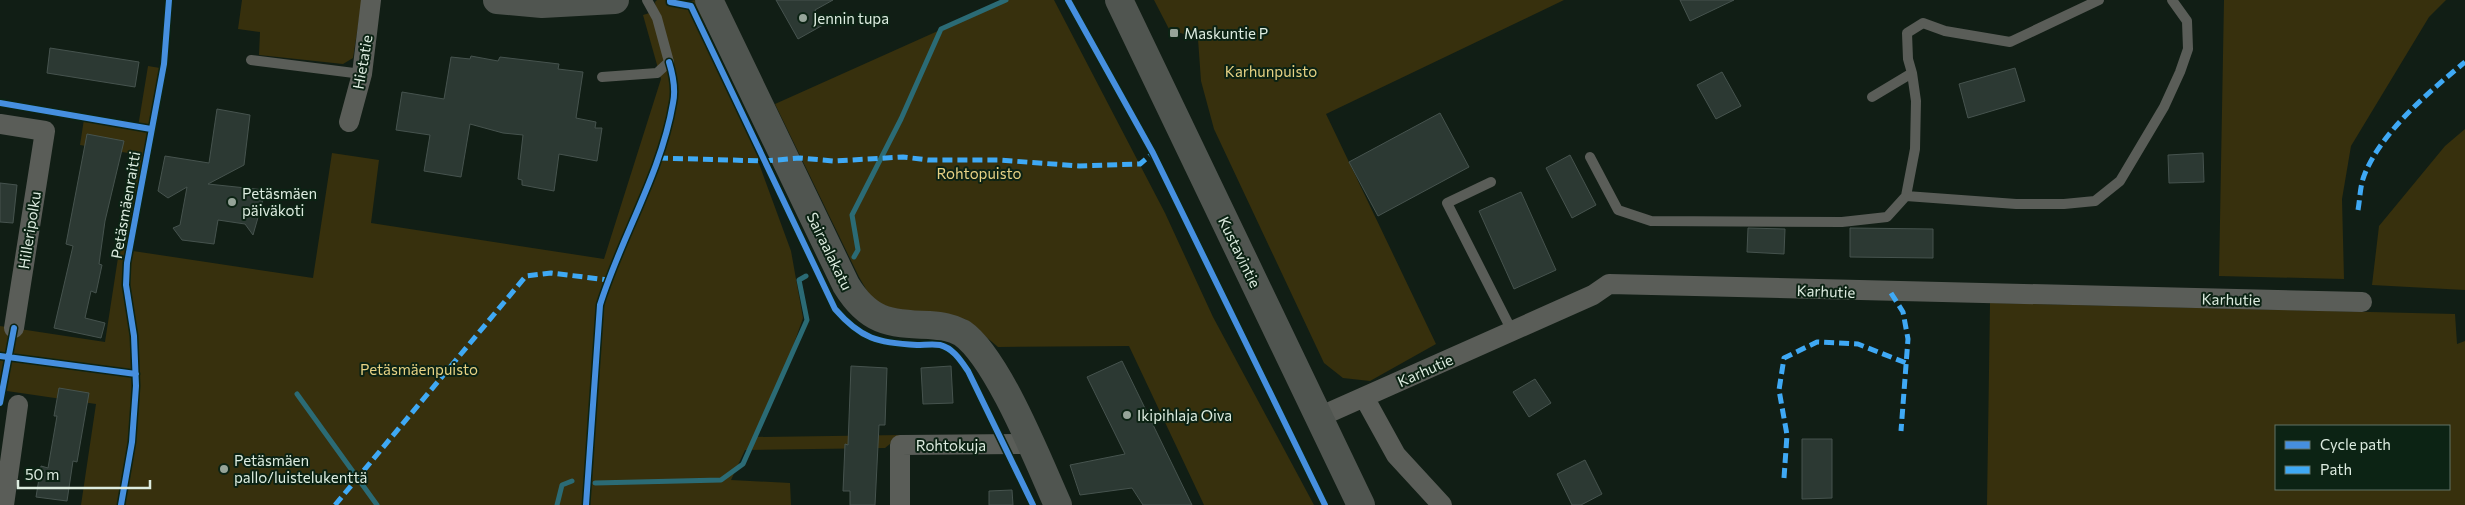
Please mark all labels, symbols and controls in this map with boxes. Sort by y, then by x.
place label: Jennin tupa [813,9,889,27]
marker: Jennin tupa [797,12,809,24]
place label: Maskuntie P [1184,24,1268,42]
marker: Maskuntie P [1168,27,1180,39]
street label: Hietatie [348,33,376,91]
park label: Karhunpuisto [1225,62,1317,80]
street label: Petäsmäenraitti [107,150,143,260]
park label: Rohtopuisto [936,164,1022,182]
place label: Petäsmäen päiväkoti [242,184,317,219]
street label: Hilleripolku [14,190,44,270]
marker: Petäsmäen päiväkoti [226,196,238,208]
street label: Sairaalakatu [803,209,857,293]
street label: Kustavintie [1215,213,1265,291]
street label: Karhutie [1796,281,1856,301]
street label: Karhutie [2201,289,2261,309]
street label: Karhutie [1394,350,1456,390]
park label: Petäsmäenpuisto [360,360,478,378]
place label: Ikipihlaja Oiva [1137,406,1232,424]
marker: Ikipihlaja Oiva [1121,409,1133,421]
legend [2275,425,2450,490]
text: Cycle path [2320,435,2391,453]
street label: Rohtokuja [916,436,986,454]
place label: Petäsmäen pallo/luistelukenttä [234,451,367,486]
scale bar [18,458,150,490]
text: Path [2320,460,2352,478]
marker: Petäsmäen pallo/luistelukenttä [218,463,230,475]
text: 50 m [25,465,59,483]

